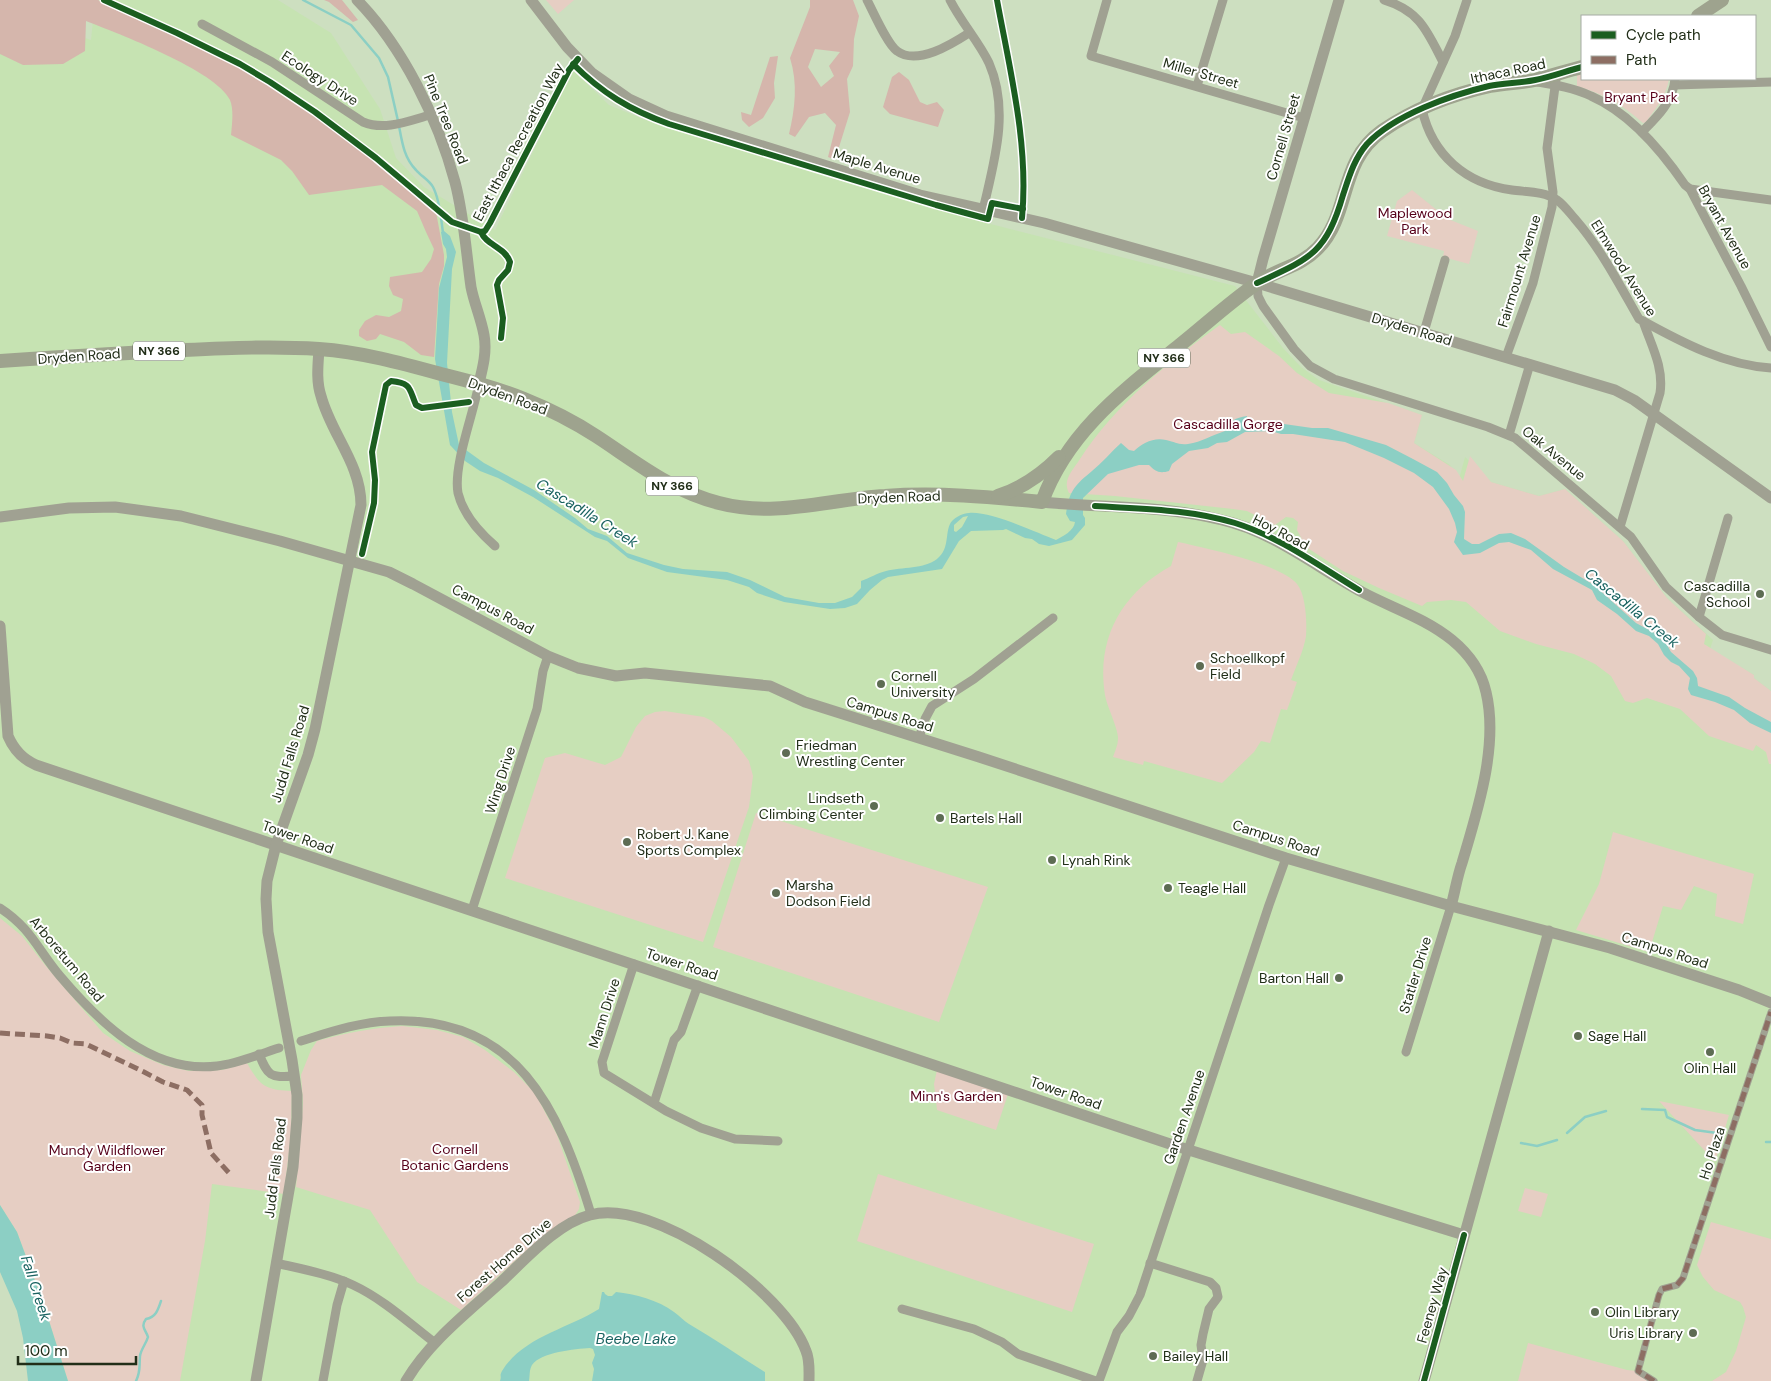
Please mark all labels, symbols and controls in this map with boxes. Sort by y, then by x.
legend [1581,15,1756,80]
text: Cycle path [1626,25,1701,45]
street label: Ecology Drive [278,47,362,109]
text: Path [1626,50,1657,70]
street label: Miller Street [1161,54,1241,92]
street label: Ithaca Road [1469,54,1547,88]
street label: East Ithaca Recreation Way [469,60,567,224]
street label: Pine Tree Road [420,71,472,167]
park label: Bryant Park [1604,88,1678,106]
street label: Cornell Street [1262,92,1304,182]
street label: Maple Avenue [831,144,923,188]
street label: Bryant Avenue [1694,182,1756,272]
park label: Maplewood Park [1378,204,1452,238]
street label: Fairmount Avenue [1493,212,1545,329]
street label: Elmwood Avenue [1587,216,1661,320]
street label: Dryden Road [1370,308,1454,350]
road number: NY 366 [133,342,185,361]
street label: Dryden Road [37,344,121,368]
road number: NY 366 [1138,348,1190,368]
street label: Dryden Road [466,373,550,419]
park label: Cascadilla Gorge [1173,415,1283,433]
street label: Oak Avenue [1518,422,1590,484]
water label: Cascadilla Creek [532,474,642,552]
road number: NY 366 [646,476,698,496]
street label: Dryden Road [857,487,941,507]
street label: Hoy Road [1250,510,1312,554]
water label: Cascadilla Creek [1581,564,1684,653]
place label: Cascadilla School [1684,577,1750,611]
street label: Campus Road [449,580,537,638]
marker: Cascadilla School [1754,588,1766,600]
place label: Schoellkopf Field [1210,649,1285,683]
marker: Schoellkopf Field [1194,660,1206,672]
place label: Cornell University [891,667,956,701]
marker: Cornell University [875,678,887,690]
street label: Campus Road [844,692,936,736]
street label: Judd Falls Road [267,703,313,805]
place label: Friedman Wrestling Center [796,736,905,770]
street label: Wing Drive [481,744,519,816]
marker: Friedman Wrestling Center [780,747,792,759]
place label: Lindseth Climbing Center [759,789,864,823]
marker: Lindseth Climbing Center [868,800,880,812]
place label: Bartels Hall [950,809,1022,827]
marker: Bartels Hall [934,812,946,824]
street label: Campus Road [1230,815,1322,861]
street label: Tower Road [260,816,336,858]
place label: Robert J. Kane Sports Complex [637,825,741,859]
marker: Robert J. Kane Sports Complex [621,836,633,848]
place label: Lynah Rink [1062,851,1131,869]
marker: Lynah Rink [1046,854,1058,866]
place label: Marsha Dodson Field [786,876,871,910]
place label: Teagle Hall [1178,879,1246,897]
marker: Teagle Hall [1162,882,1174,894]
marker: Marsha Dodson Field [770,887,782,899]
street label: Arboretum Road [26,912,108,1006]
street label: Campus Road [1619,927,1711,973]
street label: Statler Drive [1395,934,1435,1016]
street label: Tower Road [644,944,720,984]
place label: Barton Hall [1259,969,1329,987]
marker: Barton Hall [1333,972,1345,984]
street label: Mann Drive [584,976,624,1050]
place label: Sage Hall [1588,1027,1646,1045]
marker: Sage Hall [1572,1030,1584,1042]
marker: Olin Hall [1704,1046,1716,1058]
place label: Olin Hall [1684,1059,1736,1077]
street label: Garden Avenue [1159,1067,1209,1167]
street label: Tower Road [1028,1072,1104,1114]
park label: Minn's Garden [910,1087,1002,1105]
street label: Judd Falls Road [260,1117,290,1219]
street label: Ho Plaza [1695,1124,1729,1182]
park label: Cornell Botanic Gardens [401,1140,509,1174]
park label: Mundy Wildflower Garden [49,1141,165,1175]
street label: Forest Home Drive [453,1214,555,1306]
water label: Fall Creek [16,1253,56,1324]
street label: Feeney Way [1413,1265,1452,1345]
place label: Olin Library [1605,1303,1680,1321]
marker: Olin Library [1589,1306,1601,1318]
place label: Uris Library [1609,1324,1683,1342]
marker: Uris Library [1687,1327,1699,1339]
water label: Beebe Lake [596,1329,677,1349]
scale bar [18,1334,135,1366]
text: 100 m [25,1341,68,1361]
place label: Bailey Hall [1163,1347,1228,1365]
marker: Bailey Hall [1147,1350,1159,1362]

